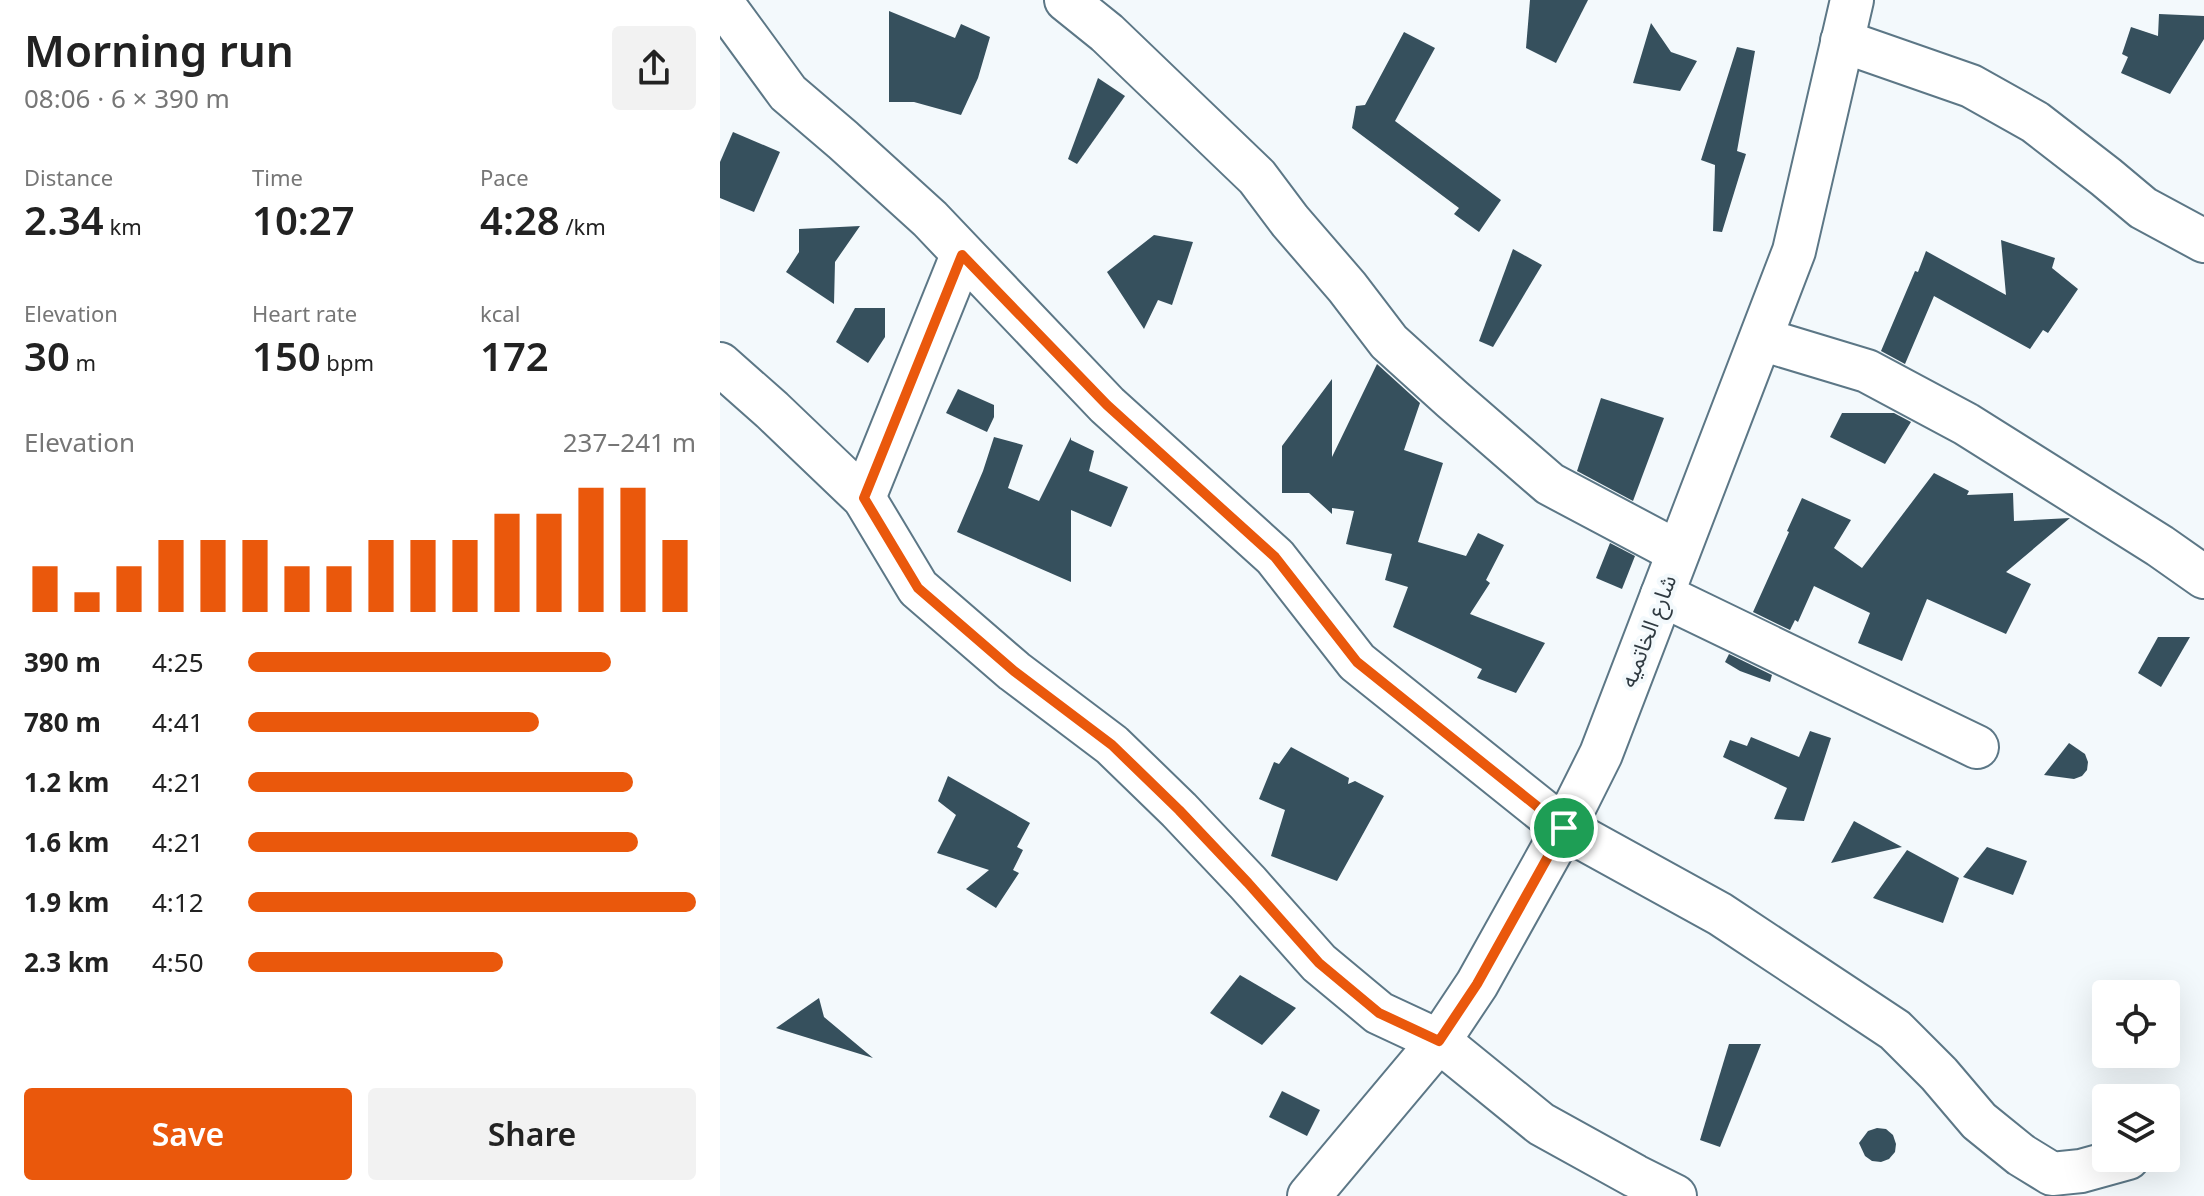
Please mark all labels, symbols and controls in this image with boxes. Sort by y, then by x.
text: Morning run [24,20,294,80]
button: share [612,26,696,110]
text: 08:06 · 6 × 390 m [24,80,230,116]
text: Distance [24,162,113,192]
text: Time [252,162,303,192]
text: Pace [480,162,529,192]
text: 2.34 [24,192,104,247]
text: 10:27 [252,192,355,247]
text: 4:28 [480,192,560,247]
text: km [104,211,142,241]
text: /km [560,211,606,241]
text: Elevation [24,298,118,328]
text: Heart rate [252,298,357,328]
text: kcal [480,298,520,328]
text: 30 [24,328,70,383]
text: 150 [252,328,321,383]
text: 172 [480,328,549,383]
text: m [70,347,96,377]
text: bpm [321,347,374,377]
text: Elevation [24,424,135,460]
text: 237–241 m [563,424,696,460]
street label: شارع الخاتميه [1612,570,1685,692]
text: 390 m [24,644,101,680]
text: 4:25 [152,644,204,680]
text: 780 m [24,704,101,740]
text: 4:41 [152,704,204,740]
text: 1.2 km [24,764,109,800]
text: 4:21 [152,764,204,800]
pin [1530,794,1598,862]
icon: arrive [1542,806,1586,850]
text: 1.6 km [24,824,109,860]
text: 4:21 [152,824,204,860]
text: 1.9 km [24,884,109,920]
text: 4:12 [152,884,204,920]
text: 2.3 km [24,944,109,980]
text: 4:50 [152,944,204,980]
map controls [2092,980,2180,1172]
button: locate [2092,980,2180,1068]
button: layers [2092,1084,2180,1172]
button: Save [24,1088,352,1180]
button: Share [368,1088,696,1180]

